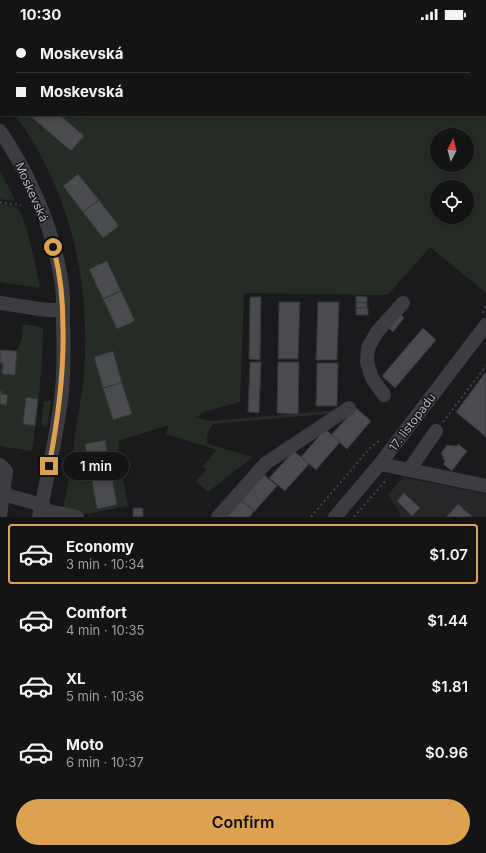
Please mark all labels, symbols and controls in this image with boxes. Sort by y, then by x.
text: 10:30 [20,5,61,24]
text: Moskevská [40,44,123,63]
text: Moskevská [40,82,123,101]
north arrow [430,128,474,172]
map controls [430,128,474,224]
street label: Moskevská [12,160,52,224]
button: locate [430,180,474,224]
route start [44,238,62,256]
street label: 17. listopadu [385,390,439,454]
callout: 1 min [63,452,129,480]
route end [40,457,58,475]
text: 1 min [80,458,112,474]
icon: car [18,536,54,572]
text: Economy [66,537,134,556]
text: $1.07 [429,545,468,564]
text: 3 min · 10:34 [66,556,145,572]
icon: car [18,602,54,638]
text: Comfort [66,603,127,622]
text: $1.44 [427,611,468,630]
text: 4 min · 10:35 [66,622,145,638]
icon: car [18,668,54,704]
text: XL [66,669,86,688]
text: $1.81 [432,677,468,696]
text: 5 min · 10:36 [66,688,144,704]
icon: car [18,734,54,770]
text: Moto [66,735,104,754]
text: $0.96 [425,743,468,762]
text: 6 min · 10:37 [66,754,144,770]
button: Confirm [16,799,470,845]

